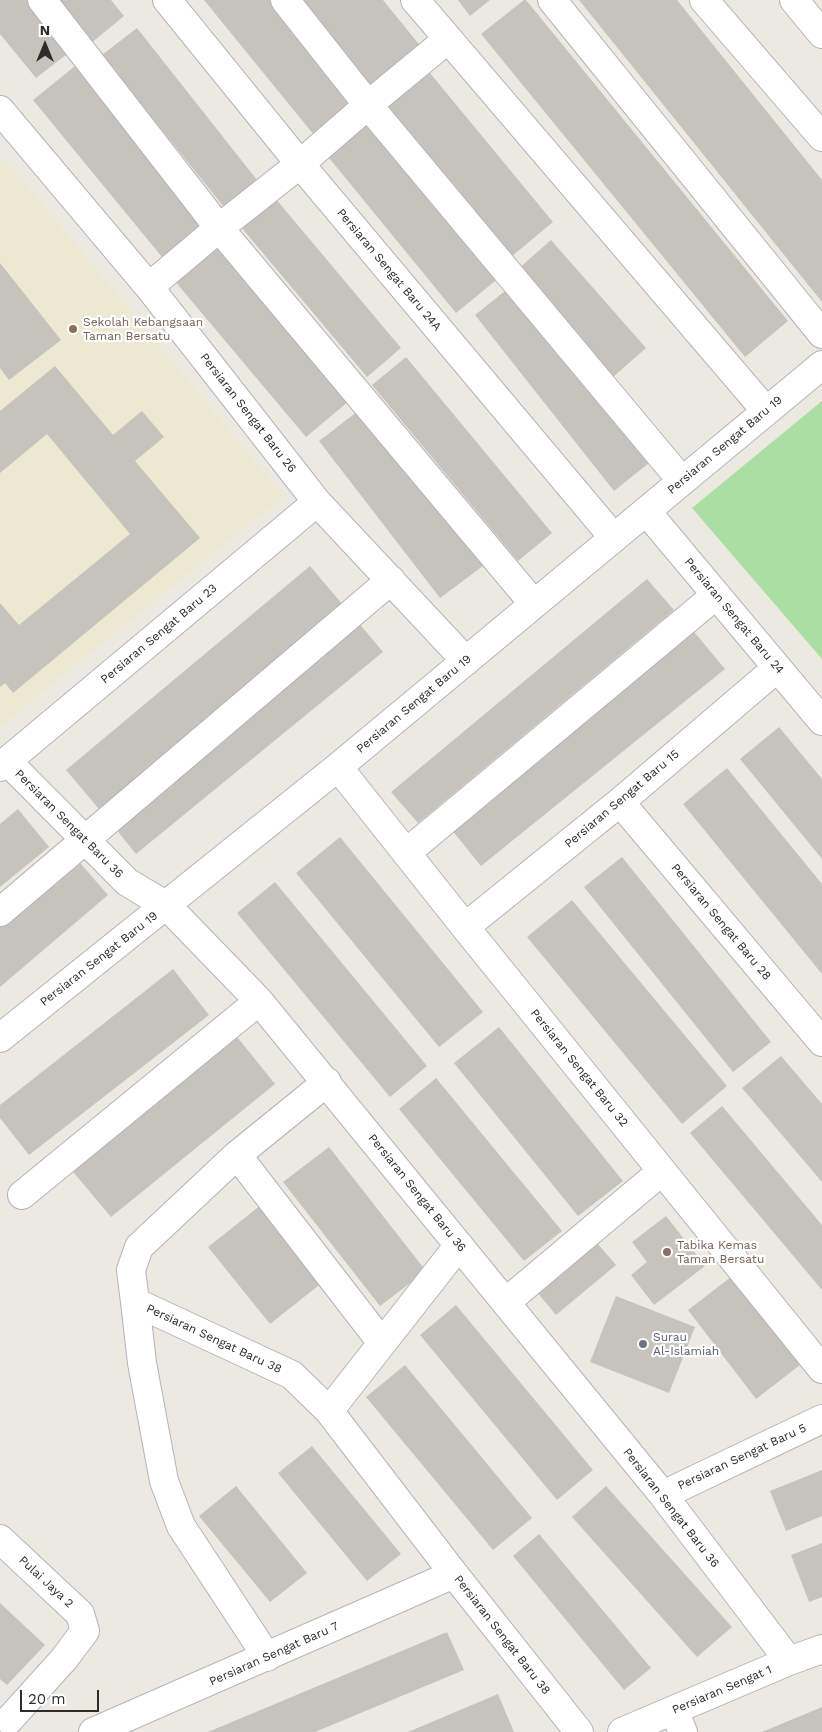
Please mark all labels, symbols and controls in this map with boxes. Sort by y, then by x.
north arrow [20,20,70,70]
text: N [40,22,50,38]
street label: Persiaran Sengat Baru 24A [334,206,444,334]
place label: Sekolah Kebangsaan Taman Bersatu [83,315,203,343]
marker: Sekolah Kebangsaan Taman Bersatu [67,323,79,335]
street label: Persiaran Sengat Baru 26 [197,350,299,476]
street label: Persiaran Sengat Baru 19 [665,393,785,497]
street label: Persiaran Sengat Baru 24 [681,555,787,677]
street label: Persiaran Sengat Baru 23 [98,581,220,687]
street label: Persiaran Sengat Baru 19 [354,652,474,756]
street label: Persiaran Sengat Baru 15 [562,747,682,851]
street label: Persiaran Sengat Baru 36 [12,767,126,881]
street label: Persiaran Sengat Baru 28 [668,861,774,983]
street label: Persiaran Sengat Baru 19 [37,909,161,1009]
street label: Persiaran Sengat Baru 32 [527,1006,631,1130]
street label: Persiaran Sengat Baru 36 [365,1131,469,1255]
place label: Tabika Kemas Taman Bersatu [677,1238,764,1266]
marker: Tabika Kemas Taman Bersatu [661,1246,673,1258]
street label: Persiaran Sengat Baru 38 [144,1301,284,1377]
place label: Surau Al-Islamiah [653,1330,719,1358]
marker: Surau Al-Islamiah [637,1338,649,1350]
street label: Persiaran Sengat Baru 5 [675,1421,809,1493]
street label: Persiaran Sengat Baru 36 [620,1445,722,1571]
street label: Pulai Jaya 2 [16,1553,76,1611]
street label: Persiaran Sengat Baru 38 [451,1572,553,1698]
street label: Persiaran Sengat Baru 7 [207,1619,341,1689]
street label: Persiaran Sengat 1 [670,1662,774,1718]
scale bar [22,1680,101,1712]
text: 20 m [28,1690,66,1708]

